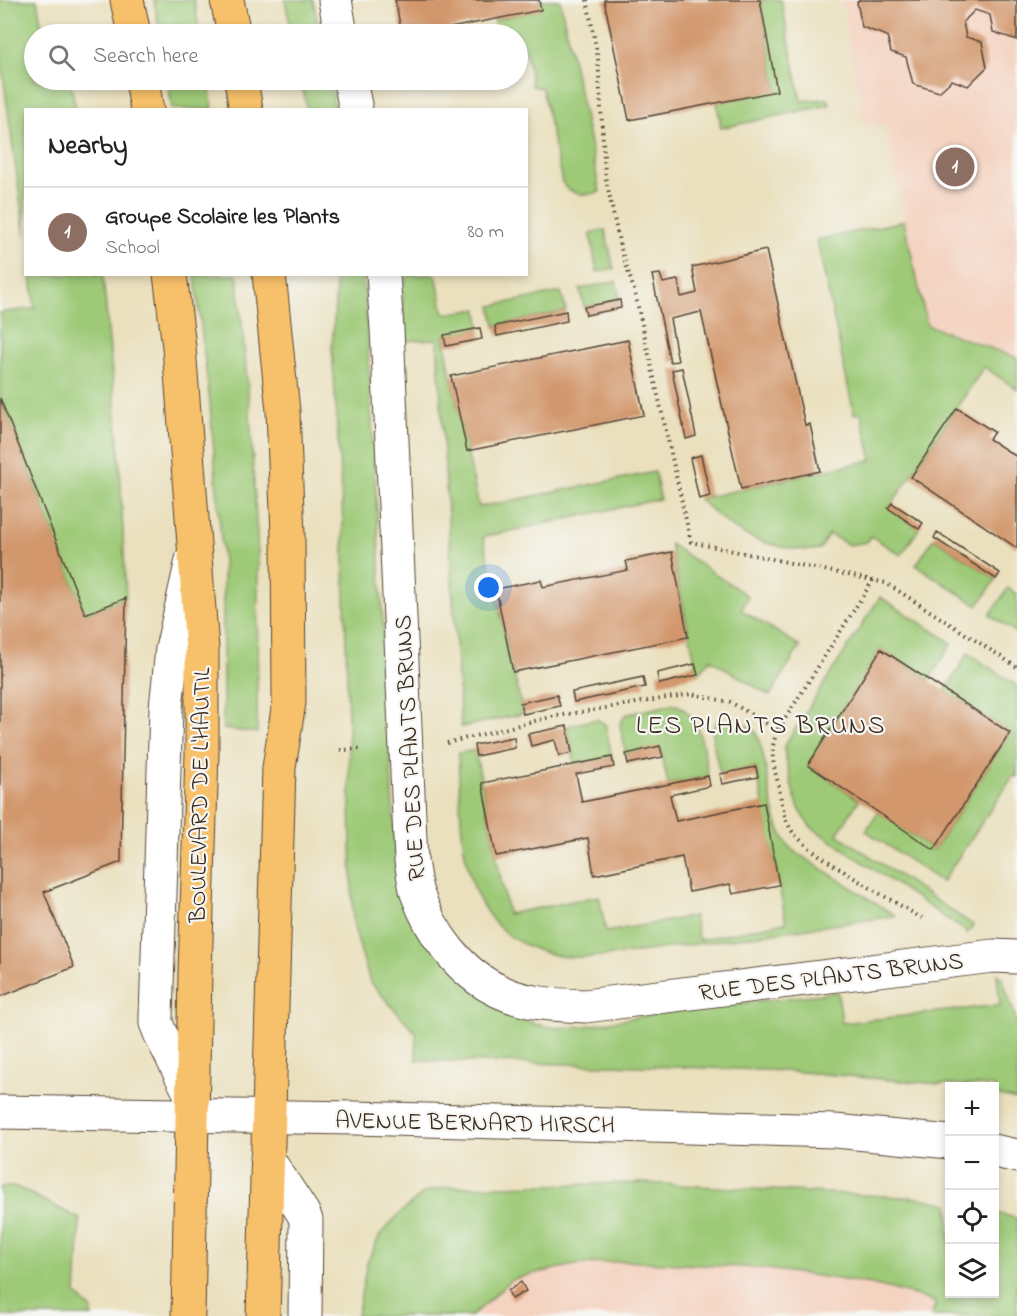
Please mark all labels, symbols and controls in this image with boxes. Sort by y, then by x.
search box [24,24,528,90]
icon: search [45,41,78,74]
text: Search here [93,41,198,73]
text: Nearby [48,128,127,166]
pin: 1 [936,144,974,190]
text: Groupe Scolaire les Plants [105,202,340,234]
text: 1 [64,218,71,247]
text: 80 m [467,218,504,247]
text: School [105,234,160,263]
your location [474,573,503,602]
street label: RUE DES PLANTS BRUNS [387,614,436,882]
street label: BOULEVARD DE L'HAUTIL [182,667,221,924]
district label: LES PLANTS BRUNS [636,708,886,746]
street label: RUE DES PLANTS BRUNS [697,945,966,1012]
map controls [945,1082,999,1298]
button: + [945,1082,999,1136]
street label: AVENUE BERNARD HIRSCH [335,1105,615,1144]
button: − [945,1136,999,1190]
button: locate [945,1190,999,1244]
button: layers [945,1244,999,1298]

